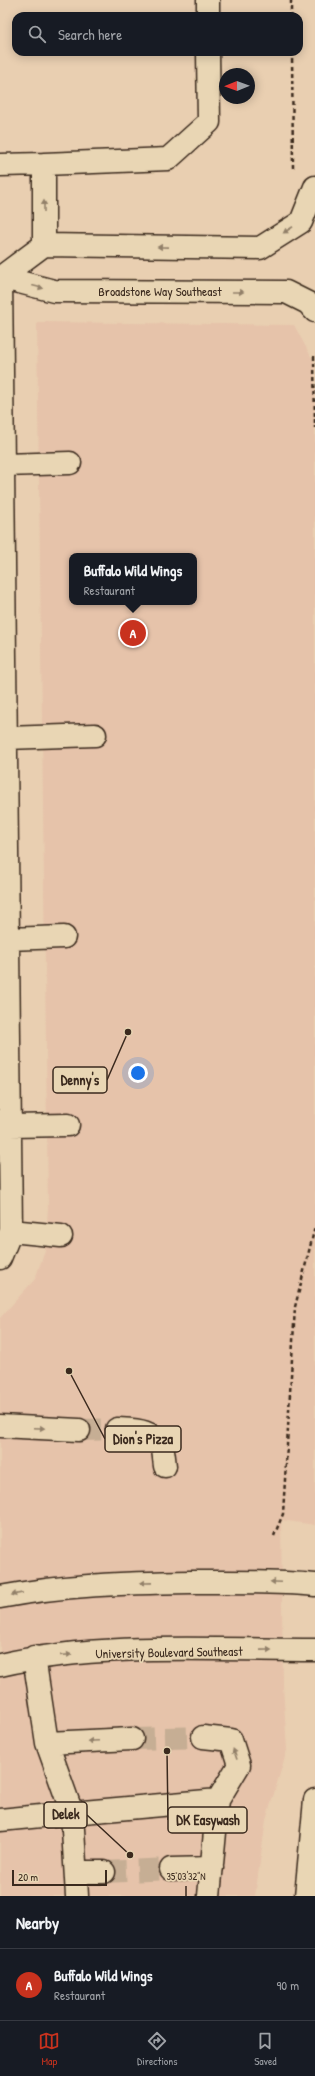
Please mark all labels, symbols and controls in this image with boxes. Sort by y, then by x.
search box [12,12,303,56]
icon: search [26,23,48,45]
text: Search here [58,24,122,45]
north arrow [219,68,255,104]
one-way arrow [41,199,47,212]
one-way arrow [283,226,293,234]
one-way arrow [156,244,169,250]
street label: Broadstone Way Southeast [98,282,222,300]
one-way arrow [33,284,45,290]
one-way arrow [232,289,245,295]
popup [69,553,197,605]
text: Buffalo Wild Wings [84,560,182,581]
text: Restaurant [84,581,135,599]
pin: A [120,618,146,648]
your location [128,1063,148,1083]
callout: Denny's [53,1067,107,1093]
text: Denny's [61,1070,100,1091]
one-way arrow [33,1424,45,1431]
callout: Dion's Pizza [105,1426,181,1452]
text: Dion's Pizza [113,1429,174,1448]
one-way arrow [269,1579,282,1585]
one-way arrow [139,1580,152,1586]
one-way arrow [11,1591,23,1597]
street label: University Boulevard Southeast [95,1642,243,1662]
one-way arrow [260,1647,273,1653]
one-way arrow [60,1652,72,1658]
one-way arrow [86,1738,99,1744]
one-way arrow [232,1747,238,1759]
callout: Delek [44,1802,87,1828]
text: Delek [52,1804,80,1823]
callout: DK Easywash [168,1807,247,1833]
text: DK Easywash [176,1810,240,1831]
scale bar [12,1868,107,1887]
text: 20 m [18,1870,38,1884]
text: 35°03'32"N [166,1870,206,1883]
text: Nearby [16,1911,59,1934]
text: Buffalo Wild Wings [54,1965,153,1986]
text: A [26,1976,32,1994]
text: 90 m [277,1976,299,1994]
text: Restaurant [54,1986,105,2004]
tab: Map [38,2030,60,2068]
tab: Directions [137,2030,178,2068]
tab: Saved [254,2030,277,2068]

